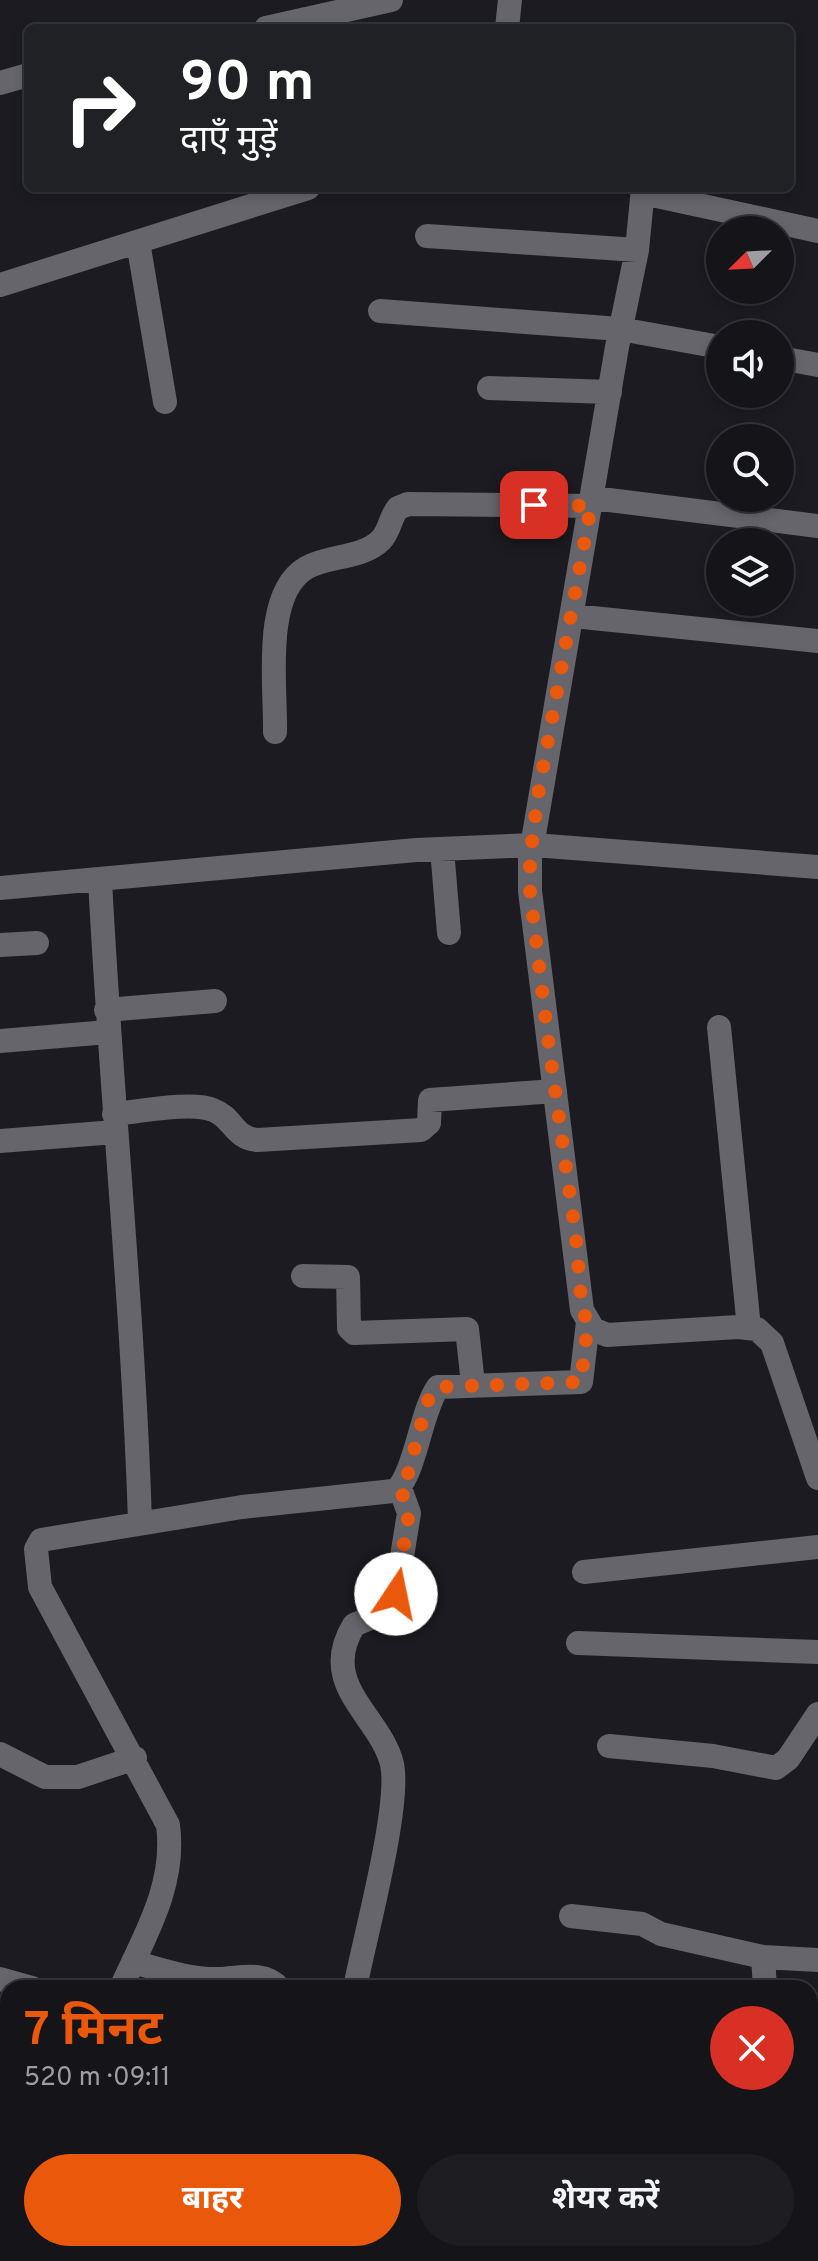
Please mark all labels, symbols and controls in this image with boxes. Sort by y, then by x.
text: 90 m [180,50,315,120]
icon: right [48,56,152,160]
text: दाएँ मुड़ें [180,119,278,165]
north arrow [706,216,794,304]
map controls [706,216,794,616]
button: sound [706,320,794,408]
button: search [706,424,794,512]
pin [500,471,568,539]
icon: arrive [512,483,556,527]
button: layers [706,528,794,616]
position arrow [354,1552,438,1636]
text: 7 मिनट [24,2002,163,2062]
button: close [710,2006,794,2090]
text: 520 m · 09:11 [24,2062,170,2095]
button: बाहर [24,2154,401,2246]
button: शेयर करें [417,2154,794,2246]

